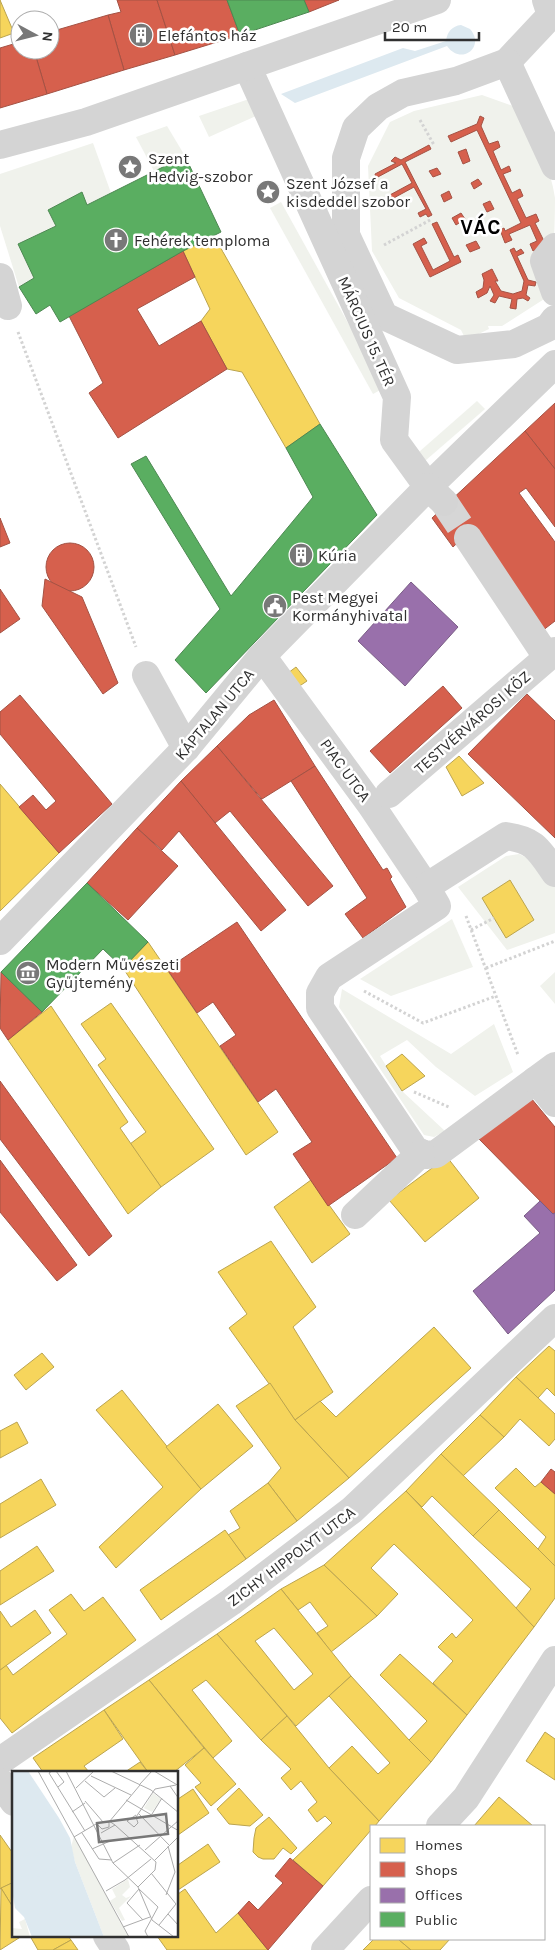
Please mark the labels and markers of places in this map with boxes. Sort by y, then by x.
building icon: Elefántos ház [128,22,154,48]
place label: Elefántos ház [158,26,257,45]
place label: Szent Hedvig-szobor [148,149,253,186]
place icon: Szent Hedvig-szobor [117,154,143,180]
place label: Szent József a kisdeddel szobor [286,174,410,211]
place icon: Szent József a kisdeddel szobor [255,179,281,205]
church icon: Fehérek temploma [103,227,129,253]
place label: Fehérek temploma [134,231,270,250]
building icon: Kúria [288,542,314,568]
place label: Kúria [318,546,357,565]
place label: Pest Megyei Kormányhivatal [292,588,408,625]
public building icon: Pest Megyei Kormányhivatal [262,593,288,619]
place label: Modern Művészeti Gyűjtemény [46,955,180,992]
museum icon: Modern Művészeti Gyűjtemény [15,960,41,986]

